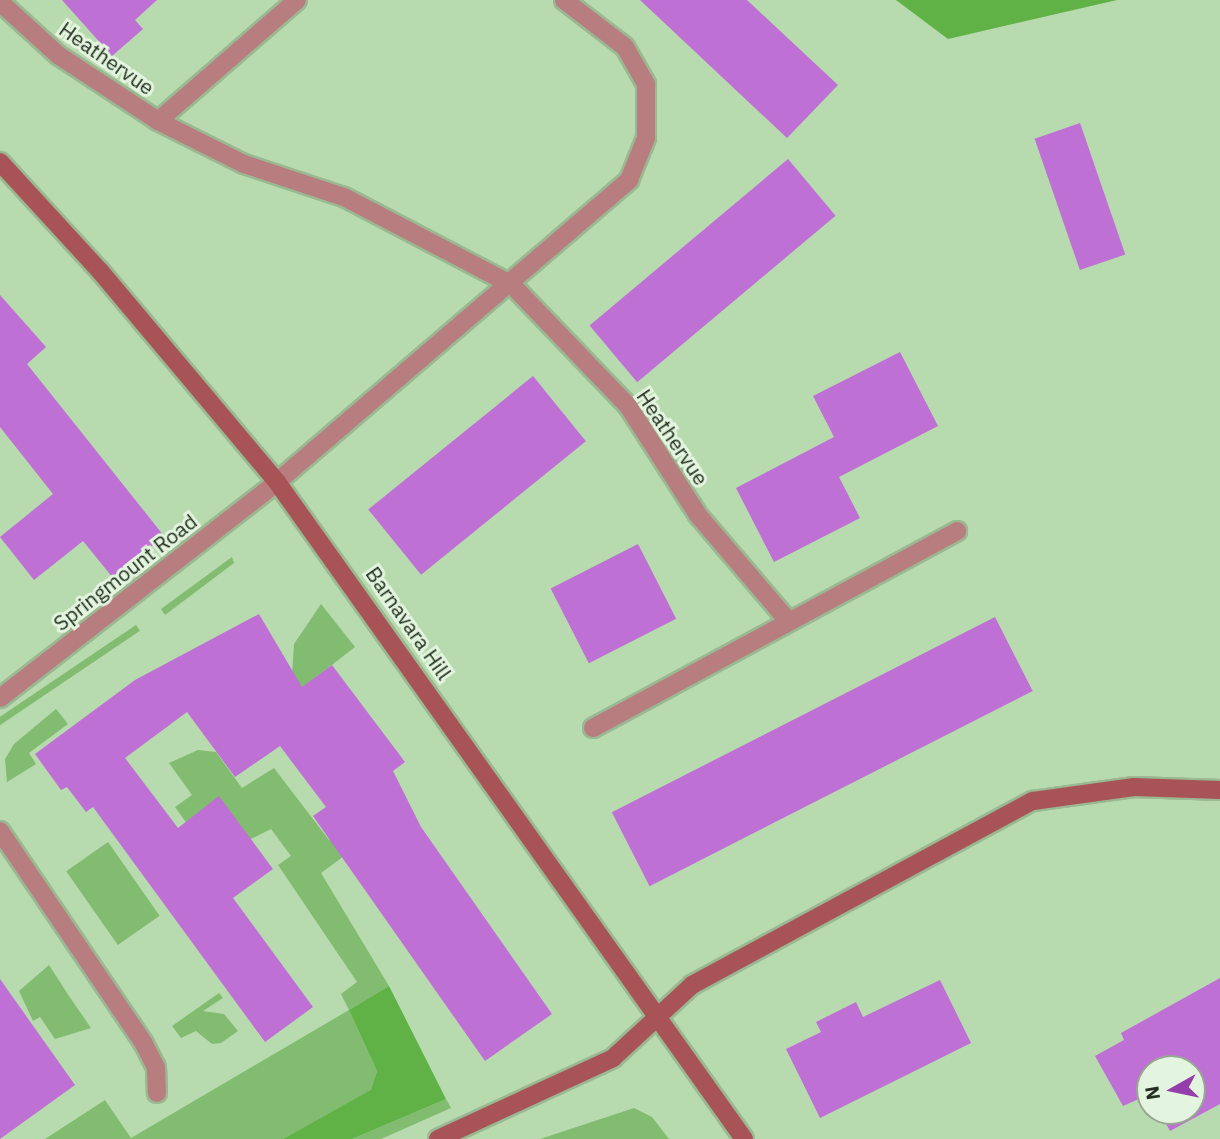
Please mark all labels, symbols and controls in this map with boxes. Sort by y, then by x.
street label: Heathervue [55,16,159,100]
street label: Heathervue [632,384,714,490]
street label: Springmount Road [48,508,202,636]
street label: Barnavara Hill [361,562,457,684]
north arrow [1136,1055,1206,1125]
text: N [1139,1084,1165,1102]

